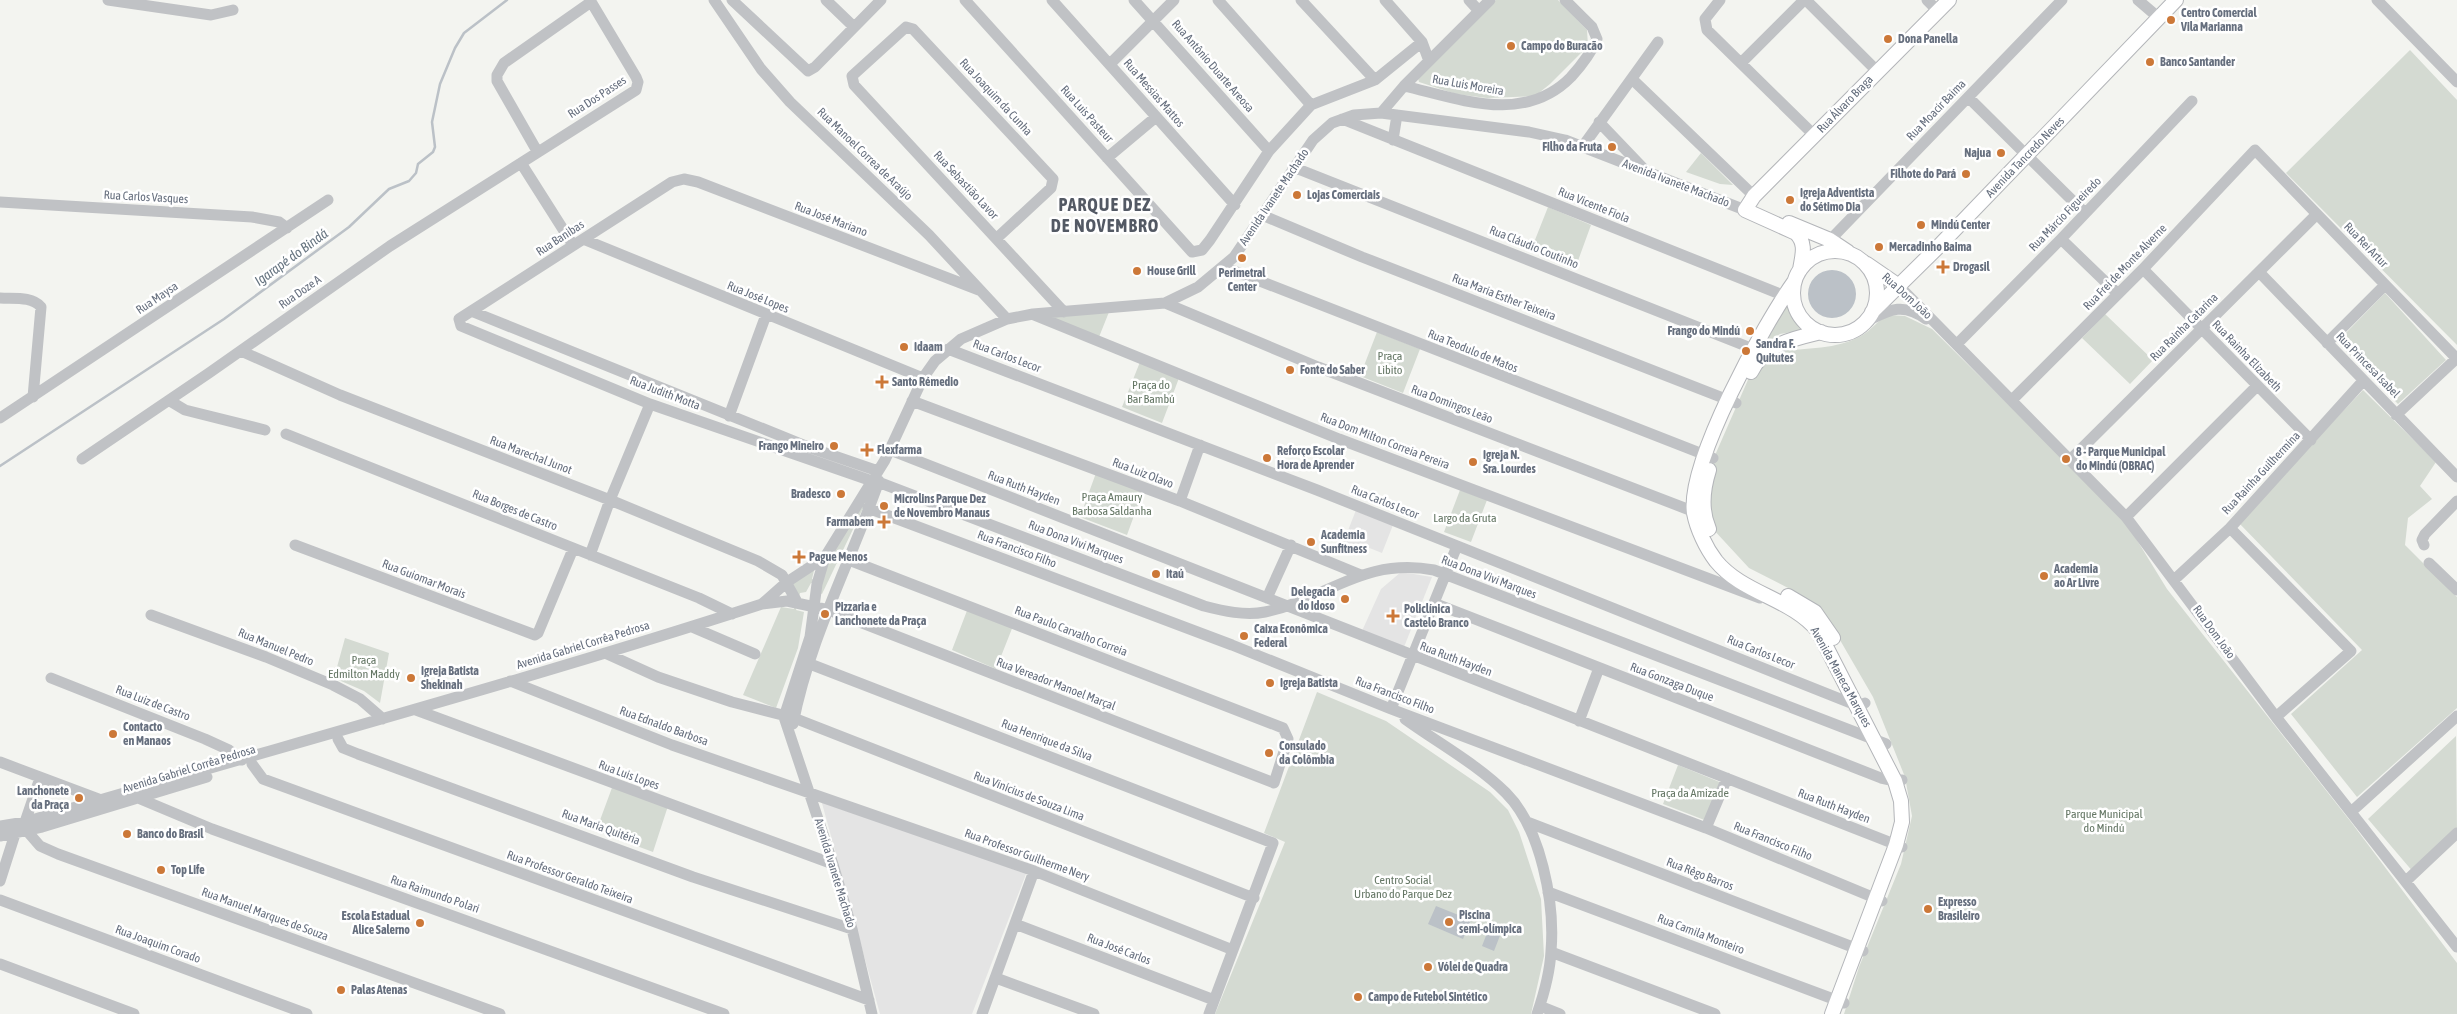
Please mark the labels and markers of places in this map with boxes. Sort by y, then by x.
place label: Centro Comercial Vila Marianna [2180,6,2257,34]
marker: Centro Comercial Vila Marianna [2165,14,2177,26]
place label: Dona Panella [1898,32,1958,46]
marker: Dona Panella [1882,33,1894,45]
place label: Campo do Buracão [1521,39,1603,53]
marker: Campo do Buracão [1505,40,1517,52]
place label: Banco Santander [2160,55,2235,69]
marker: Banco Santander [2144,56,2156,68]
place label: Filho da Fruta [1542,140,1602,154]
marker: Filho da Fruta [1606,141,1618,153]
place label: Najua [1964,146,1991,160]
marker: Najua [1995,147,2007,159]
place label: Filhote do Pará [1890,167,1956,181]
marker: Filhote do Pará [1960,168,1972,180]
place label: Igreja Adventista do Sétimo Dia [1800,186,1875,214]
place label: Lojas Comerciais [1307,188,1381,202]
marker: Lojas Comerciais [1291,189,1303,201]
marker: Igreja Adventista do Sétimo Dia [1784,194,1796,206]
place label: Mindú Center [1931,218,1990,232]
marker: Mindú Center [1915,219,1927,231]
place label: Mercadinho Baima [1889,240,1972,254]
marker: Mercadinho Baima [1873,241,1885,253]
marker: Perimetral Center [1236,252,1248,264]
place label: Drogasil [1953,260,1990,274]
marker: Drogasil [1937,261,1949,273]
place label: House Grill [1147,264,1197,278]
marker: House Grill [1131,265,1143,277]
place label: Perimetral Center [1218,266,1266,294]
place label: Frango do Mindú [1667,324,1740,338]
marker: Frango do Mindú [1744,325,1756,337]
place label: Sandra F. Quitutes [1756,337,1795,365]
place label: Idaam [914,340,943,354]
marker: Idaam [898,341,910,353]
marker: Sandra F. Quitutes [1740,345,1752,357]
place label: Fonte do Saber [1300,363,1365,377]
marker: Fonte do Saber [1284,364,1296,376]
place label: Santo Rémedio [892,375,959,389]
marker: Santo Rémedio [876,376,888,388]
place label: Frango Mineiro [758,439,824,453]
marker: Frango Mineiro [828,440,840,452]
place label: Flexfarma [877,443,922,457]
marker: Flexfarma [861,444,873,456]
place label: Reforço Escolar Hora de Aprender [1277,444,1354,472]
place label: 8 - Parque Municipal do Mindú (OBRAC) [2076,445,2166,473]
place label: Igreja N. Sra. Lourdes [1483,448,1536,476]
marker: Reforço Escolar Hora de Aprender [1261,452,1273,464]
marker: 8 - Parque Municipal do Mindú (OBRAC) [2060,453,2072,465]
marker: Igreja N. Sra. Lourdes [1467,456,1479,468]
place label: Bradesco [791,487,831,501]
marker: Bradesco [835,488,847,500]
place label: Microlins Parque Dez de Novembro Manaus [894,492,991,520]
marker: Microlins Parque Dez de Novembro Manaus [878,500,890,512]
place label: Farmabem [826,515,874,529]
marker: Farmabem [878,516,890,528]
place label: Academia Sunfitness [1320,528,1368,556]
marker: Academia Sunfitness [1305,536,1317,548]
place label: Pague Menos [809,550,868,564]
marker: Pague Menos [793,551,805,563]
place label: Academia ao Ar Livre [2053,562,2100,590]
place label: Itaú [1166,567,1184,581]
marker: Itaú [1150,568,1162,580]
marker: Academia ao Ar Livre [2038,570,2050,582]
place label: Delegacia do Idoso [1291,585,1335,613]
marker: Delegacia do Idoso [1339,593,1351,605]
place label: Pizzaria e Lanchonete da Praça [835,600,927,628]
place label: Policlínica Castelo Branco [1404,602,1469,630]
marker: Pizzaria e Lanchonete da Praça [819,608,831,620]
marker: Policlínica Castelo Branco [1386,609,1400,623]
place label: Caixa Econômica Federal [1254,622,1328,650]
marker: Caixa Econômica Federal [1238,630,1250,642]
place label: Igreja Batista Shekinah [421,664,479,692]
marker: Igreja Batista Shekinah [405,672,417,684]
place label: Igreja Batista [1280,676,1338,690]
marker: Igreja Batista [1264,677,1276,689]
place label: Contacto en Manaos [123,720,172,748]
marker: Contacto en Manaos [107,728,119,740]
place label: Consulado da Colômbia [1279,739,1335,767]
marker: Consulado da Colômbia [1263,747,1275,759]
place label: Lanchonete da Praça [17,784,70,812]
marker: Lanchonete da Praça [73,792,85,804]
place label: Banco do Brasil [137,827,204,841]
marker: Banco do Brasil [121,828,133,840]
place label: Top Life [171,863,205,877]
marker: Top Life [155,864,167,876]
place label: Expresso Brasileiro [1938,895,1980,923]
marker: Expresso Brasileiro [1922,903,1934,915]
place label: Piscina semi-olímpica [1459,908,1522,936]
place label: Escola Estadual Alice Salerno [342,909,411,937]
marker: Piscina semi-olímpica [1443,916,1455,928]
marker: Escola Estadual Alice Salerno [414,917,426,929]
place label: Vólei de Quadra [1437,960,1508,974]
marker: Vólei de Quadra [1422,961,1434,973]
place label: Palas Atenas [351,983,408,997]
marker: Palas Atenas [335,984,347,996]
place label: Campo de Futebol Sintético [1368,990,1488,1004]
marker: Campo de Futebol Sintético [1352,991,1364,1003]

